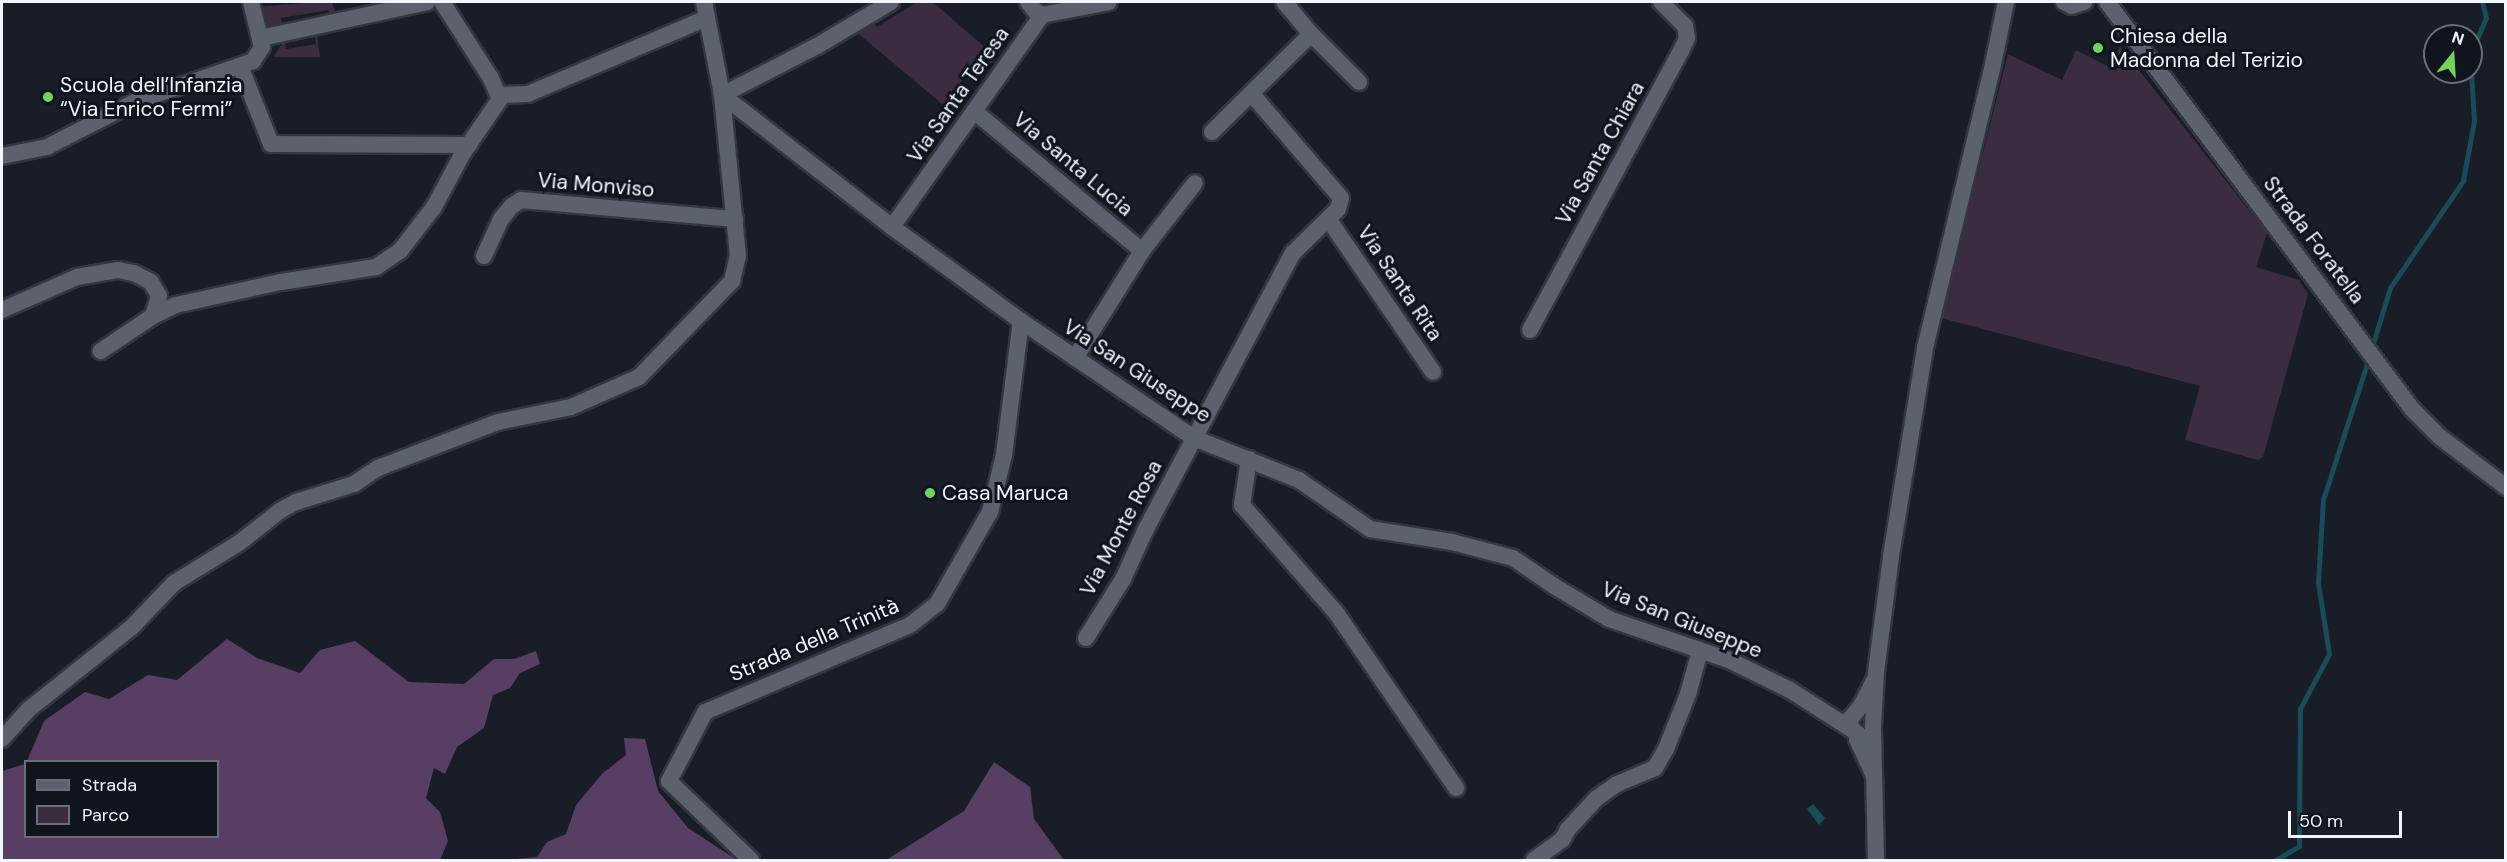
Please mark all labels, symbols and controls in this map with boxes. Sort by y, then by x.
street label: Via Santa Teresa [902,22,1014,168]
place label: Chiesa della Madonna del Terizio [2110,23,2303,73]
north arrow [2423,24,2483,84]
text: N [2449,27,2467,50]
marker: Chiesa della Madonna del Terizio [2091,41,2105,55]
place label: Scuola dell’Infanzia “Via Enrico Fermi” [60,72,242,122]
street label: Via Santa Chiara [1550,77,1650,229]
marker: Scuola dell’Infanzia “Via Enrico Fermi” [41,90,55,104]
street label: Via Santa Lucia [1008,107,1138,221]
street label: Via Monviso [537,167,655,203]
street label: Strada Foratella [2258,171,2370,309]
street label: Via Santa Rita [1352,220,1448,346]
street label: Via San Giuseppe [1058,314,1216,428]
street label: Via Monte Rosa [1075,456,1167,600]
place label: Casa Maruca [942,480,1068,506]
marker: Casa Maruca [923,486,937,500]
street label: Via San Giuseppe [1598,576,1766,664]
street label: Strada della Trinità [726,593,902,687]
legend [24,760,219,838]
text: Strada [82,773,137,797]
scale bar [2291,799,2405,837]
text: Parco [82,803,129,827]
text: 50 m [2299,809,2343,833]

